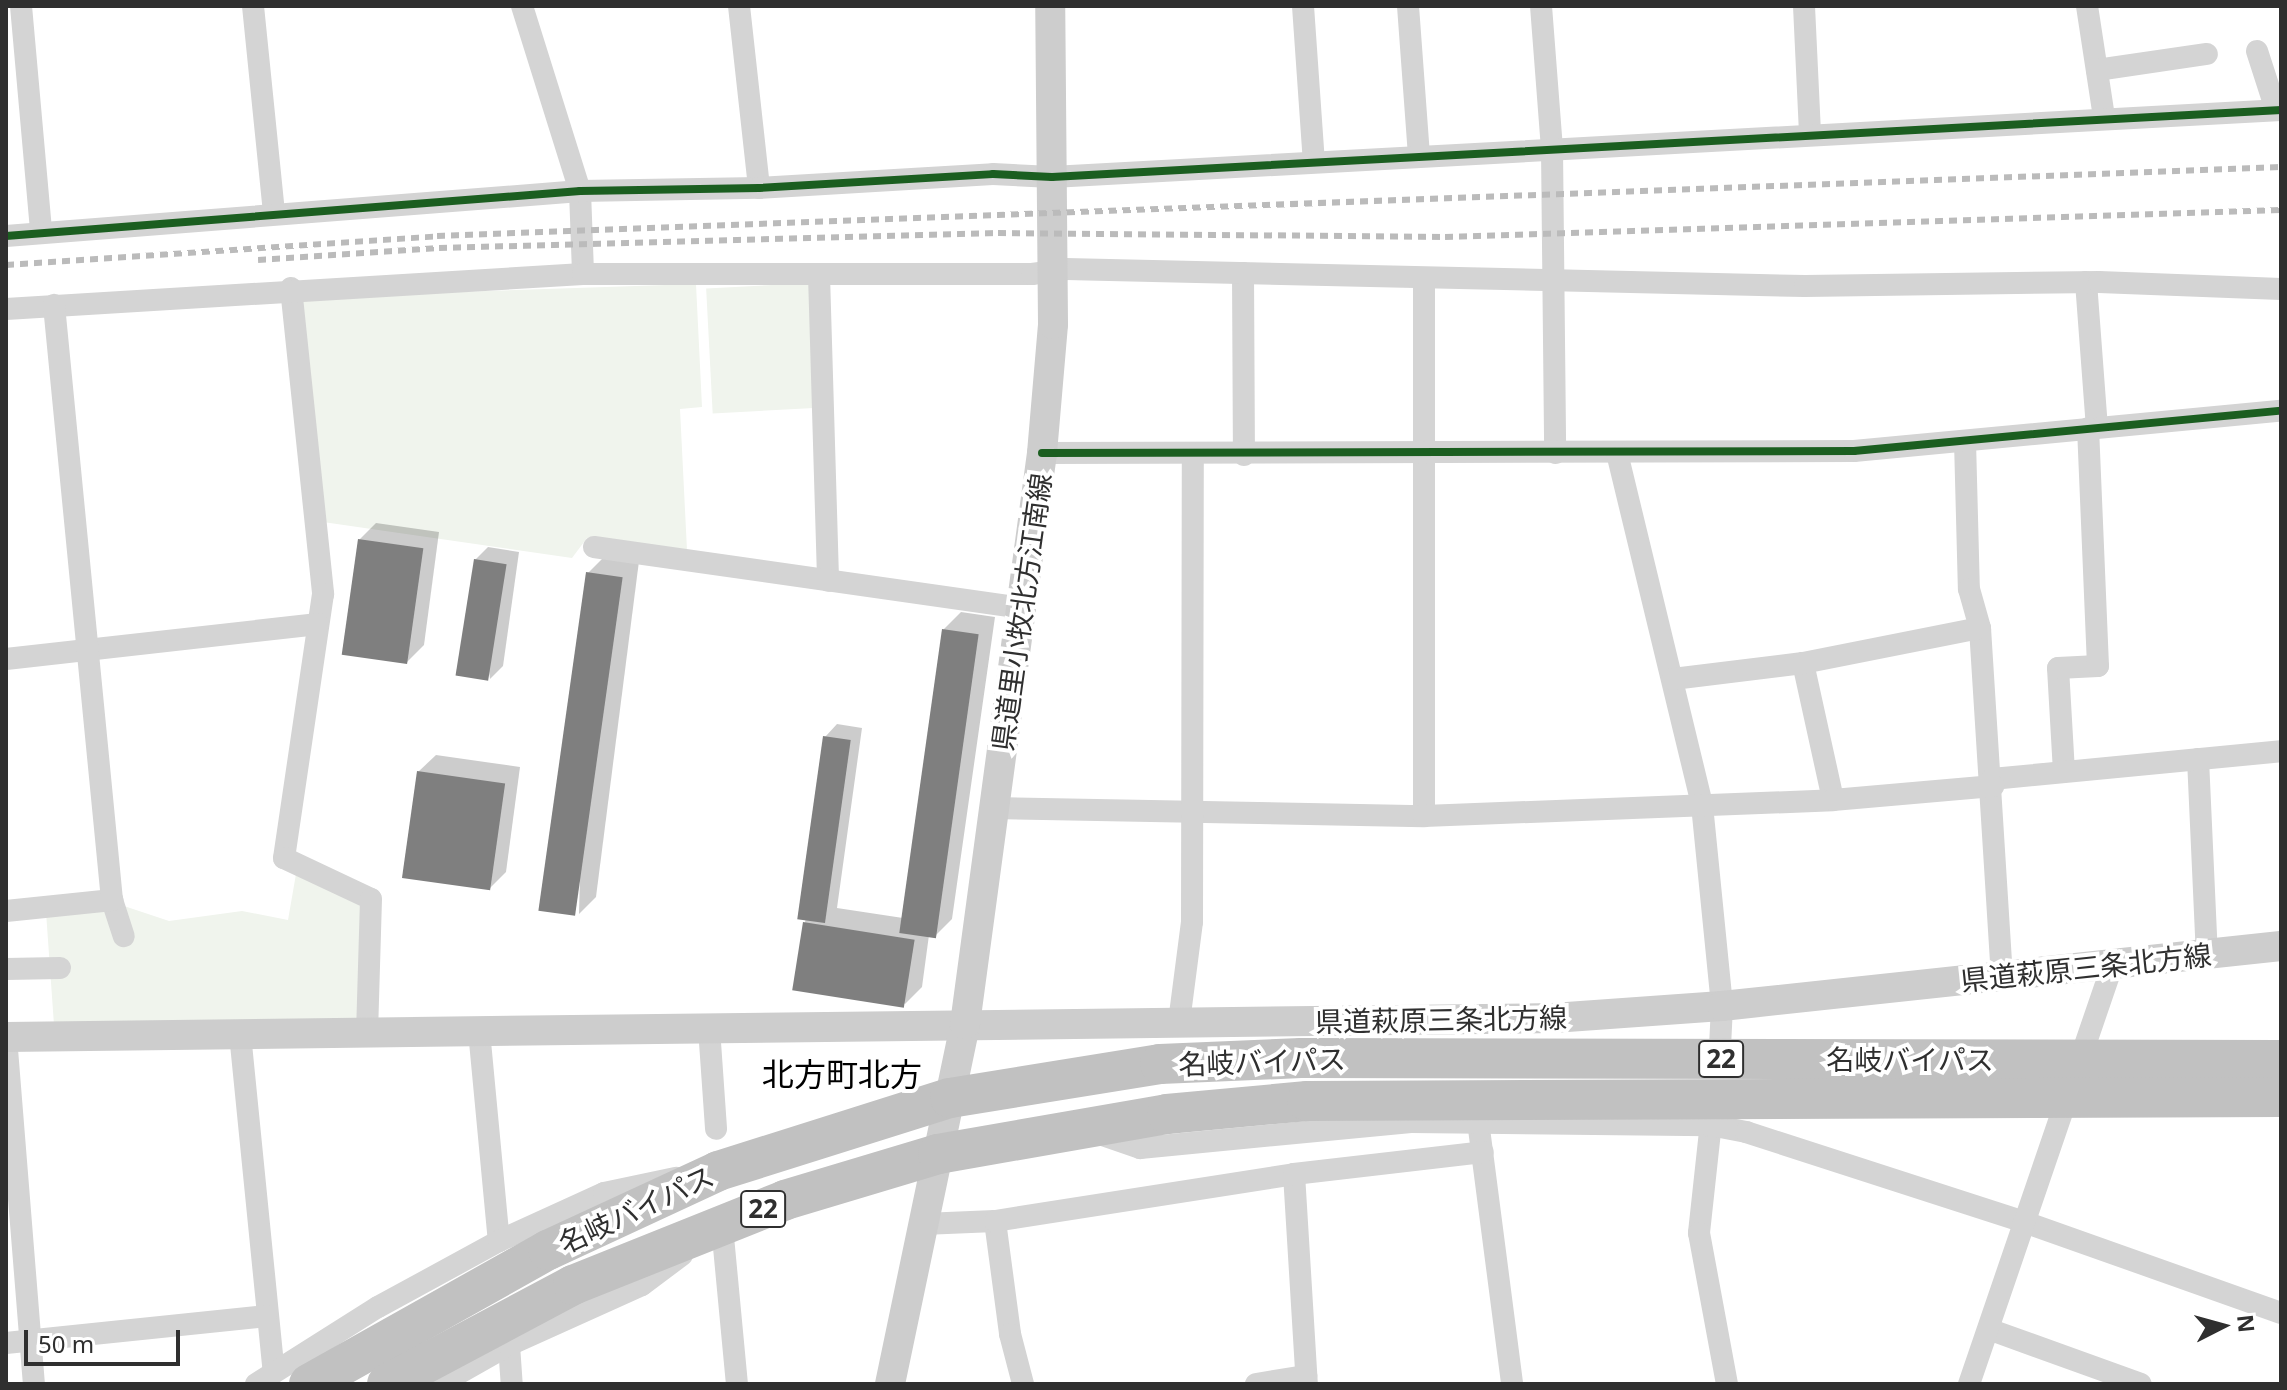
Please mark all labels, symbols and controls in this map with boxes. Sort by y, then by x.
street label: 県道里小牧北方江南線 [985,471,1057,753]
street label: 県道萩原三条北方線 [1959,937,2213,997]
street label: 県道萩原三条北方線 [1315,1000,1567,1038]
road number: 22 [1697,1037,1745,1081]
street label: 名岐バイパス [1177,1041,1347,1081]
street label: 名岐バイパス [1826,1042,1994,1076]
district label: 北方町北方 [762,1055,922,1093]
street label: 名岐バイパス [553,1158,719,1260]
road number: 22 [739,1187,787,1231]
north arrow [2183,1286,2263,1366]
text: N [2231,1313,2263,1334]
scale bar [28,1314,184,1364]
text: 50 m [38,1327,94,1360]

